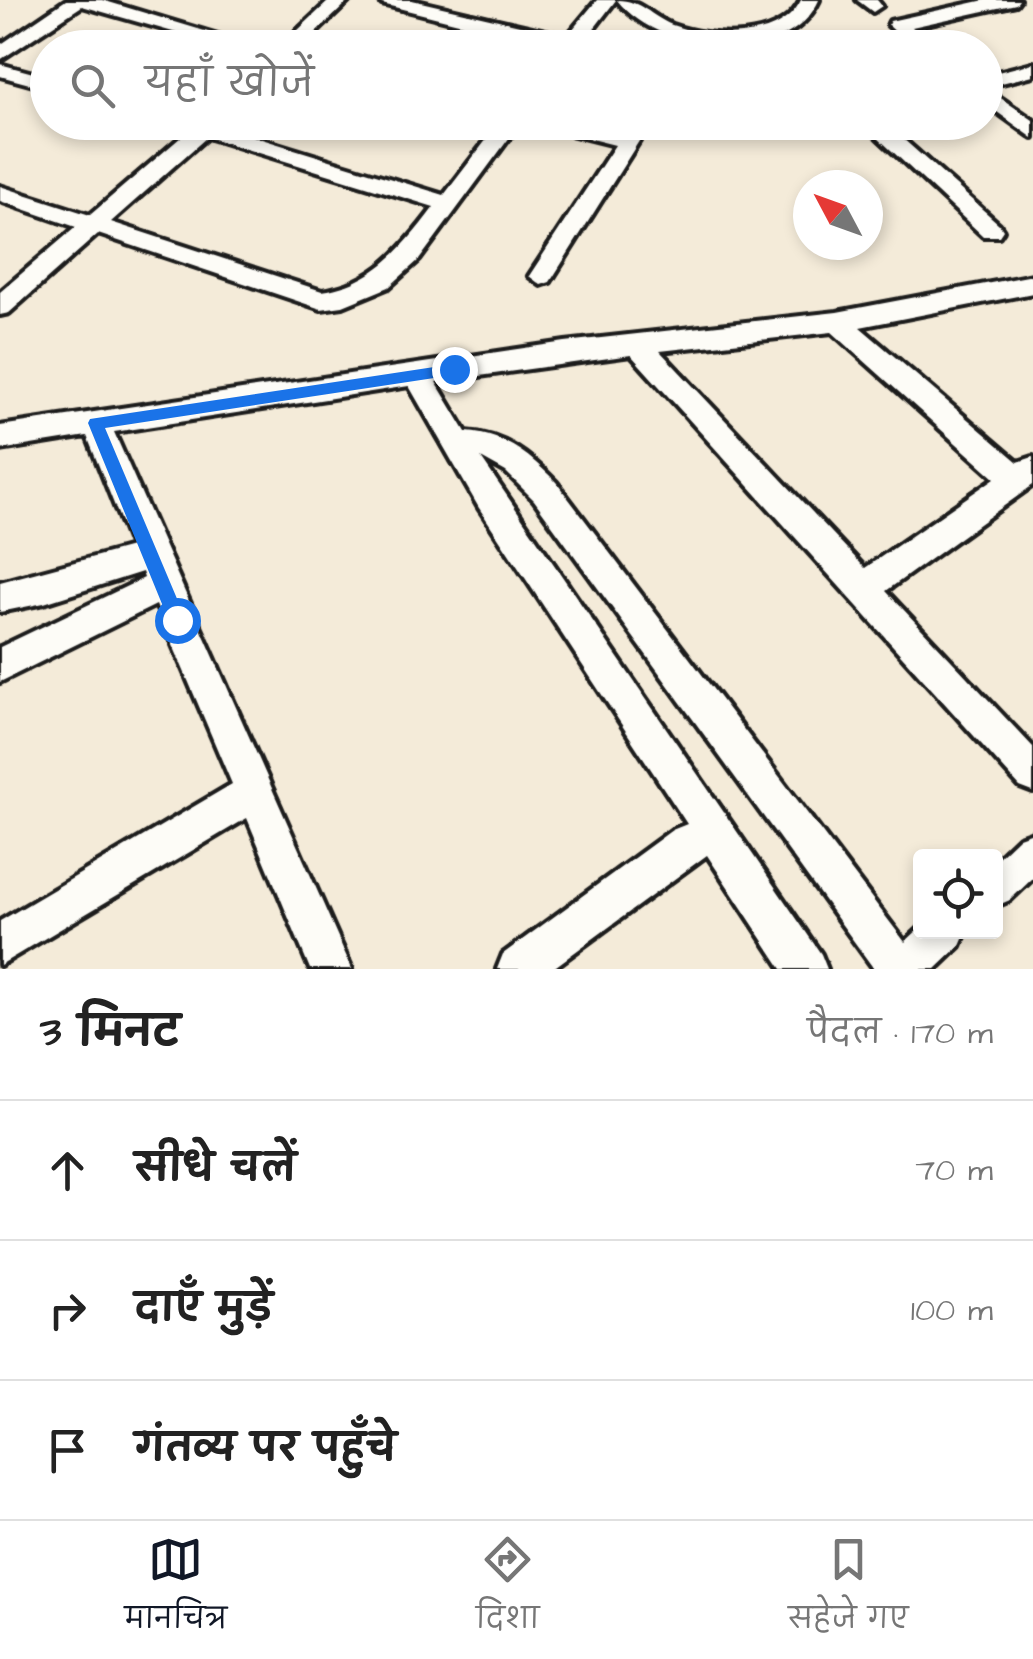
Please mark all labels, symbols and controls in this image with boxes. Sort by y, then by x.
search box [30,30,1003,140]
icon: search [65,58,120,113]
text: यहाँ खोजें [145,58,314,110]
north arrow [793,170,883,260]
route end [432,347,478,393]
route start [155,598,201,644]
map controls [913,849,1003,939]
button: locate [913,849,1003,939]
text: 3 मिनट [40,1004,180,1062]
text: पैदल · 170 m [807,1011,993,1056]
icon: ahead [40,1143,95,1198]
text: सीधे चलें [135,1143,296,1195]
text: 70 m [915,1148,993,1193]
icon: right [40,1283,95,1338]
text: दाएँ मुड़ें [135,1283,273,1335]
text: 100 m [911,1288,993,1333]
icon: arrive [40,1423,95,1478]
text: गंतव्य पर पहुँचे [135,1423,396,1475]
tab: मानचित्र [124,1532,227,1649]
tab: दिशा [476,1532,539,1649]
tab: सहेजे गए [788,1532,909,1649]

